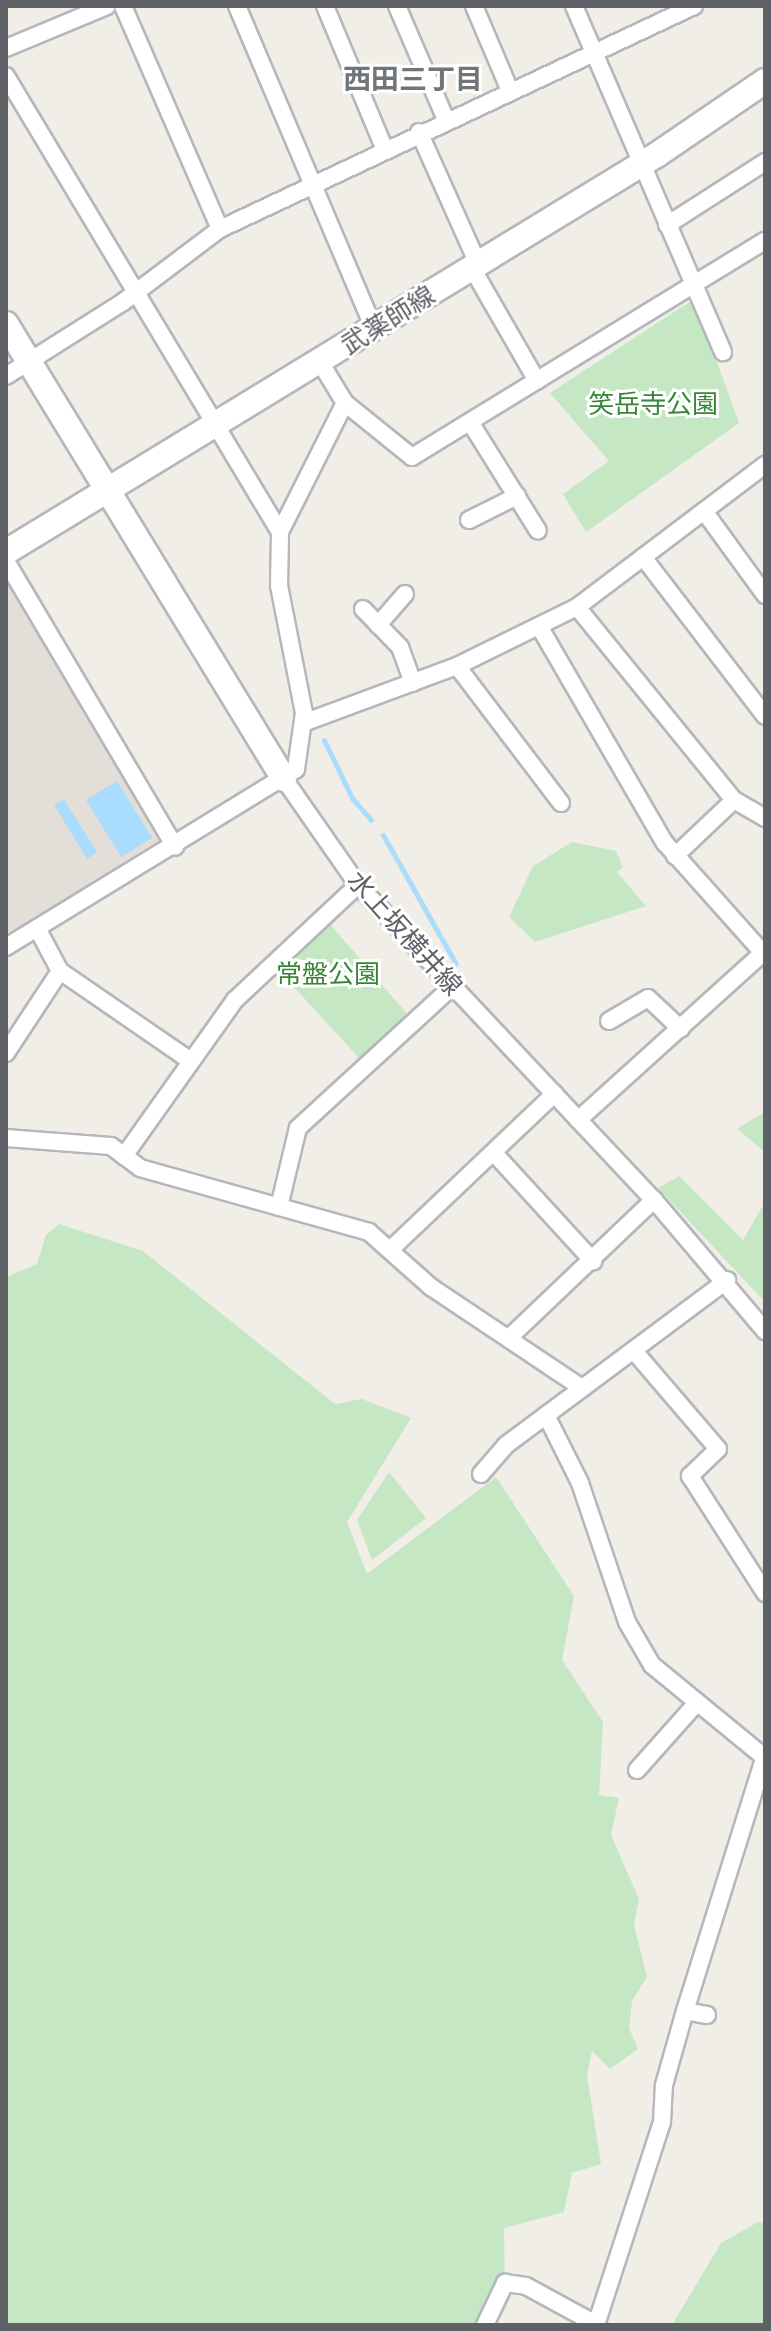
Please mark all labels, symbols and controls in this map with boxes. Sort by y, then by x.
district label: 西田三丁目 [343,62,483,96]
street label: 武薬師線 [336,279,440,361]
park label: 笑岳寺公園 [588,388,718,420]
street label: 水上坂横井線 [341,865,469,1001]
park label: 常盤公園 [276,958,380,990]

